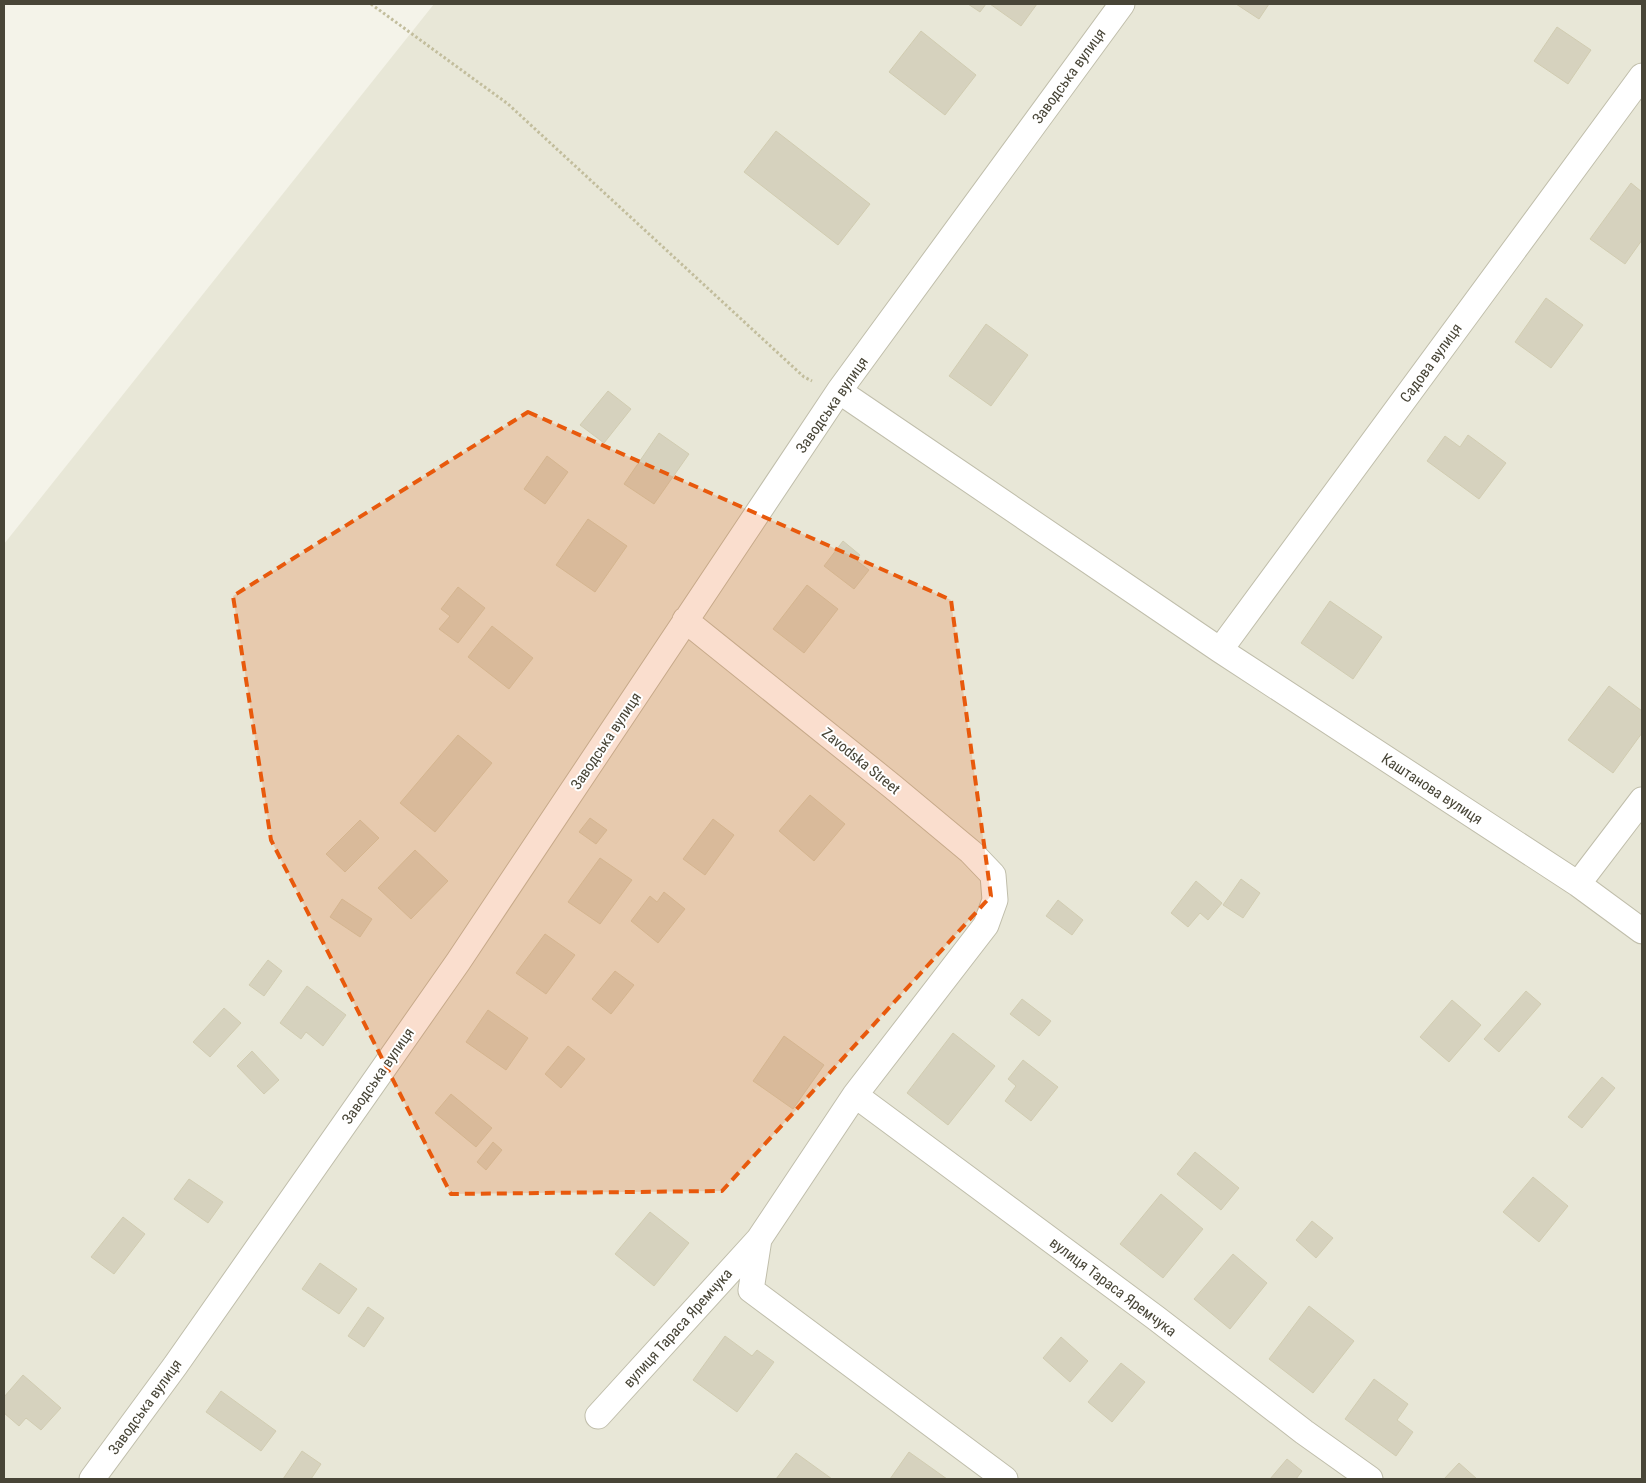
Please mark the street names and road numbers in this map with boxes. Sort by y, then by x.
street label: Заводська вулиця [1028,25,1110,127]
street label: Садова вулиця [1396,320,1466,406]
street label: Заводська вулиця [792,353,872,457]
street label: Заводська вулиця [567,689,645,793]
street label: Zavodska Street [818,724,904,798]
street label: Каштанова вулиця [1378,750,1486,828]
street label: Заводська вулиця [338,1024,418,1128]
street label: вулиця Тараса Яремчука [1046,1234,1180,1340]
street label: вулиця Тараса Яремчука [620,1265,736,1391]
street label: Заводська вулиця [104,1356,186,1458]

